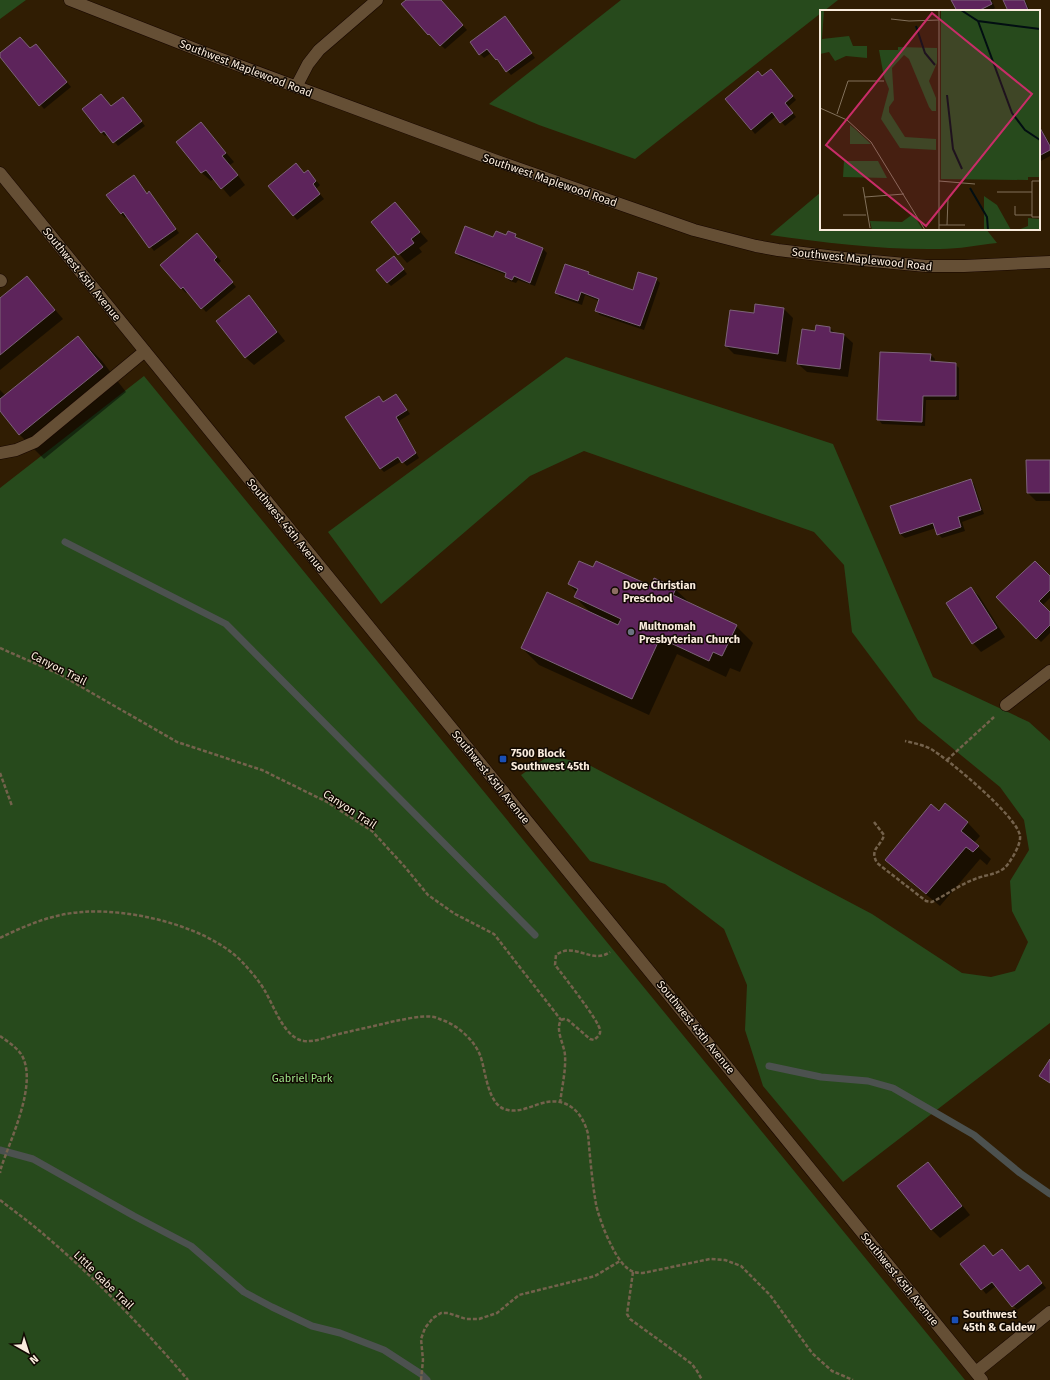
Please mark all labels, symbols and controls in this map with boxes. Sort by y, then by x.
inset map [820,10,1040,230]
street label: Southwest Maplewood Road [178,37,314,100]
street label: Southwest Maplewood Road [481,151,619,210]
street label: Southwest 45th Avenue [40,225,123,324]
street label: Southwest Maplewood Road [791,246,933,273]
street label: Southwest 45th Avenue [244,476,327,575]
place label: Dove Christian Preschool [623,579,696,605]
marker: Dove Christian Preschool [610,586,620,596]
place label: Multnomah Presbyterian Church [639,620,740,646]
marker: Multnomah Presbyterian Church [626,627,636,637]
street label: Canyon Trail [29,649,89,688]
street label: Southwest 45th Avenue [449,728,532,827]
place label: 7500 Block Southwest 45th [511,747,590,773]
marker: 7500 Block Southwest 45th [498,754,508,764]
street label: Canyon Trail [321,787,379,832]
street label: Southwest 45th Avenue [654,978,737,1077]
park label: Gabriel Park [272,1072,333,1085]
street label: Southwest 45th Avenue [858,1230,941,1329]
street label: Little Gabe Trail [71,1248,136,1312]
place label: Southwest 45th & Caldew [963,1308,1036,1334]
marker: Southwest 45th & Caldew [950,1315,960,1325]
north arrow [8,1332,48,1372]
text: N [27,1352,41,1367]

